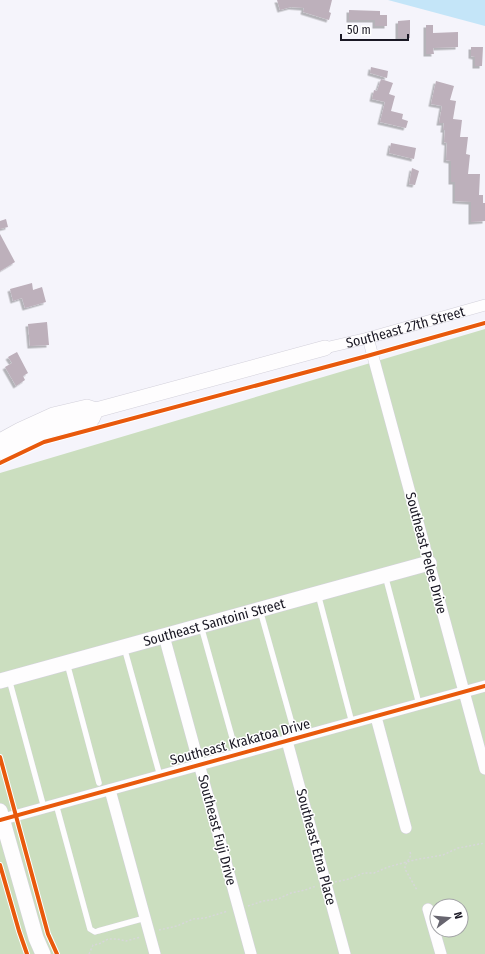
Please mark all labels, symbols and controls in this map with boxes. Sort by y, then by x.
scale bar [341,16,408,42]
text: 50 m [347,23,371,37]
street label: Southeast 27th Street [344,303,467,351]
street label: Southeast Pelee Drive [402,490,450,616]
street label: Southeast Santoini Street [141,594,287,650]
street label: Southeast Krakatoa Drive [168,715,312,769]
street label: Southeast Fuji Drive [194,773,240,887]
street label: Southeast Etna Place [292,787,340,907]
north arrow [429,898,469,938]
text: N [451,910,465,920]

